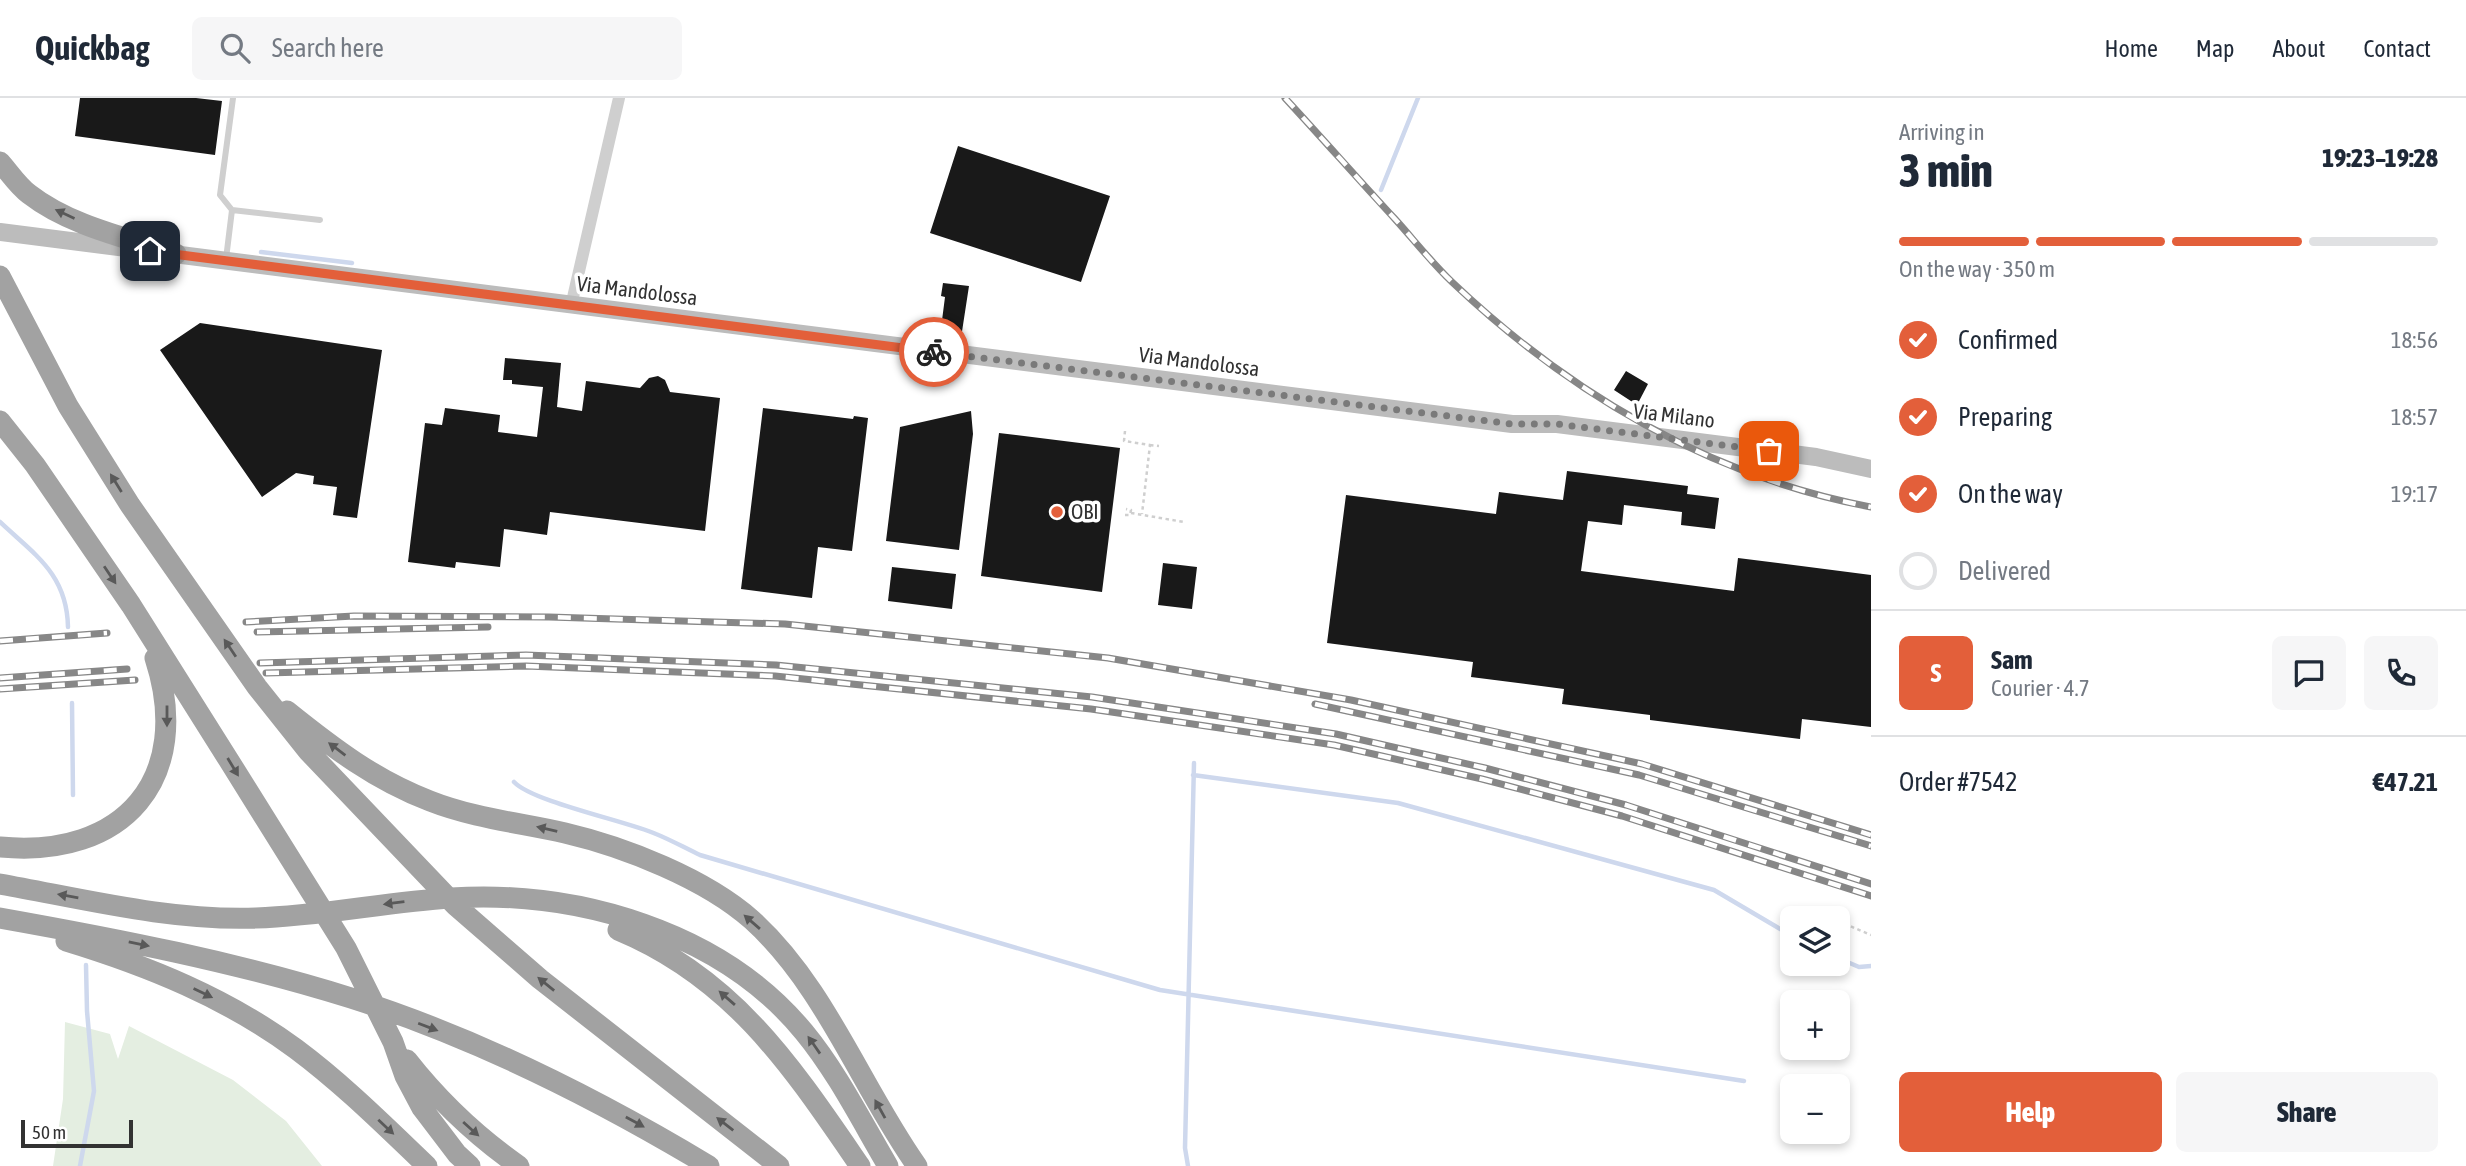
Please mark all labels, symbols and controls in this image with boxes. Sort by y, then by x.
search box [192,17,682,80]
text: Quickbag [35,29,150,67]
icon: search [216,29,254,67]
text: Search here [272,33,384,63]
text: Home [2104,35,2158,62]
text: Map [2196,35,2234,62]
text: About [2272,35,2325,62]
text: Contact [2363,35,2431,62]
text: Arriving in [1899,119,1985,145]
text: 19:23–19:28 [2322,143,2438,173]
text: 3 min [1899,144,1993,197]
one-way arrow [55,208,76,219]
pin [120,221,180,281]
icon: home [131,232,169,270]
text: On the way · 350 m [1899,256,2055,282]
street label: Via Mandolossa [575,271,699,309]
courier [899,317,969,387]
icon: check [1899,321,1937,359]
text: Confirmed [1958,325,2058,355]
text: 18:56 [2391,327,2438,353]
icon: bike [915,333,953,371]
street label: Via Mandolossa [1137,342,1261,380]
street label: Via Milano [1632,398,1716,432]
icon: check [1899,398,1937,436]
text: Preparing [1958,402,2052,432]
text: 18:57 [2391,404,2438,430]
pin [1739,421,1799,481]
icon: bag [1750,432,1788,470]
one-way arrow [110,473,123,492]
icon: check [1899,475,1937,513]
text: On the way [1958,479,2063,509]
text: 19:17 [2391,481,2438,507]
place label: OBI [1071,499,1099,523]
marker: OBI [1049,504,1065,520]
text: Delivered [1958,556,2051,586]
one-way arrow [103,566,117,584]
button: chat [2272,636,2346,710]
button: phone [2364,636,2438,710]
one-way arrow [224,639,237,658]
text: Sam [1991,645,2033,675]
text: S [1931,658,1941,688]
text: Courier · 4.7 [1991,675,2090,701]
one-way arrow [161,705,173,727]
one-way arrow [328,743,346,757]
one-way arrow [226,757,239,776]
text: Order #7542 [1899,767,2018,797]
text: €47.21 [2373,767,2438,797]
one-way arrow [536,824,558,835]
one-way arrow [56,890,78,901]
one-way arrow [383,898,405,909]
map controls [1780,906,1850,1144]
button: layers [1780,906,1850,976]
one-way arrow [744,915,761,930]
one-way arrow [128,939,150,950]
one-way arrow [537,977,555,991]
one-way arrow [193,987,213,998]
one-way arrow [718,990,736,1006]
button: + [1780,990,1850,1060]
one-way arrow [418,1021,439,1032]
one-way arrow [807,1036,821,1054]
button: Help [1899,1072,2162,1152]
button: Share [2176,1072,2438,1152]
button: − [1780,1074,1850,1144]
one-way arrow [874,1099,886,1119]
one-way arrow [625,1116,644,1128]
scale bar [21,1117,133,1149]
one-way arrow [716,1117,734,1132]
one-way arrow [377,1119,395,1135]
text: 50 m [32,1121,66,1143]
one-way arrow [462,1121,480,1137]

